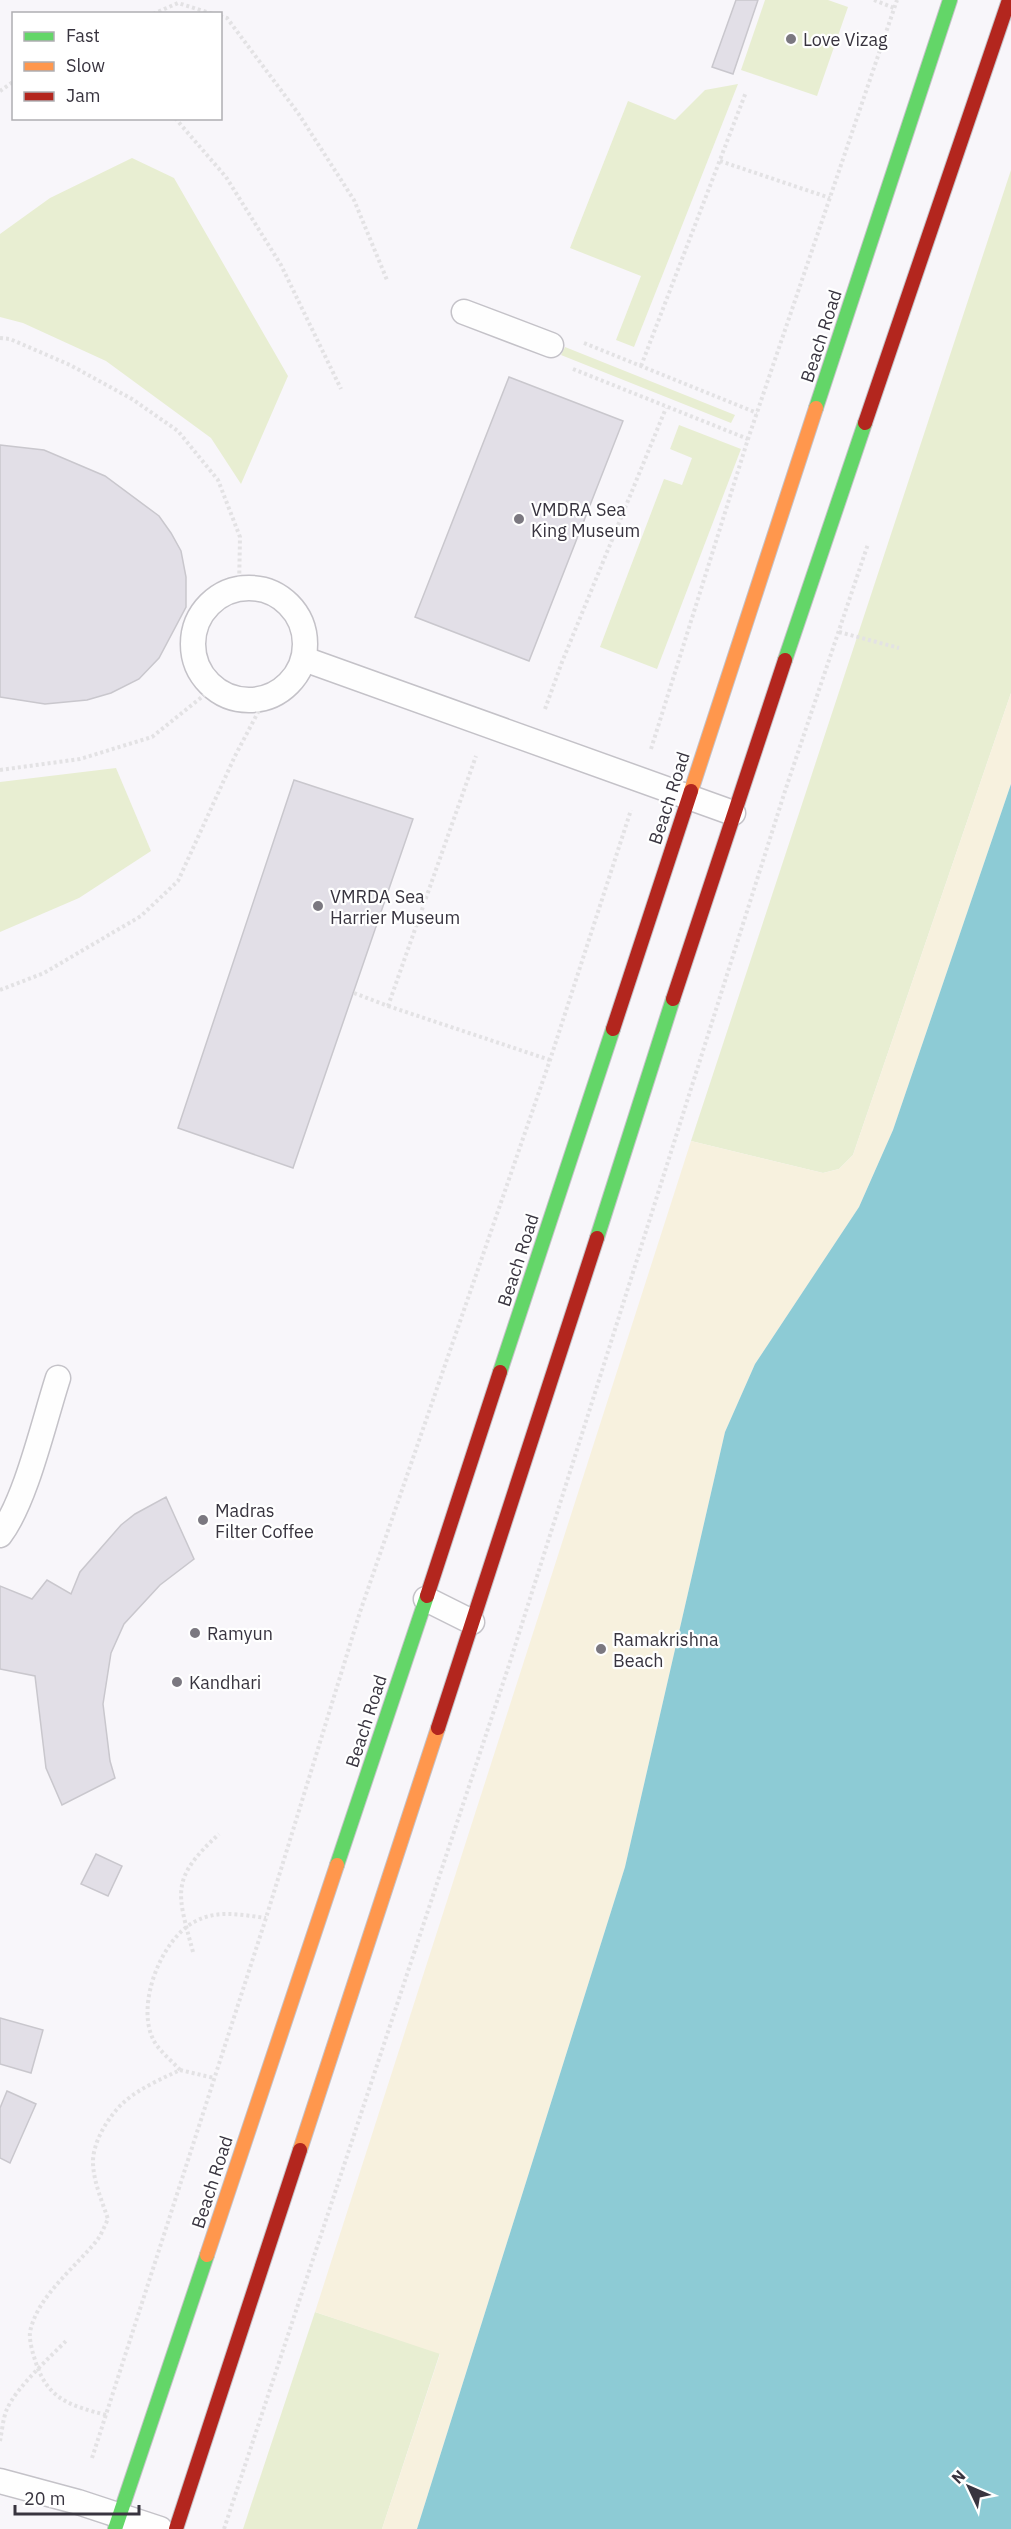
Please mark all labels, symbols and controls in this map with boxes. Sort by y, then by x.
legend [12,12,222,120]
text: Fast [66,24,100,47]
place label: Love Vizag [803,28,888,51]
marker: Love Vizag [784,32,798,46]
text: Slow [66,54,105,77]
text: Jam [66,84,101,107]
street label: Beach Road [795,287,847,385]
place label: VMDRA Sea King Museum [531,498,640,542]
marker: VMDRA Sea King Museum [512,512,526,526]
street label: Beach Road [643,749,695,847]
place label: VMRDA Sea Harrier Museum [330,885,460,929]
marker: VMRDA Sea Harrier Museum [311,899,325,913]
street label: Beach Road [492,1211,544,1309]
place label: Madras Filter Coffee [215,1499,314,1543]
marker: Madras Filter Coffee [196,1513,210,1527]
place label: Ramyun [207,1622,273,1645]
marker: Ramyun [188,1626,202,1640]
place label: Ramakrishna Beach [613,1628,719,1672]
marker: Ramakrishna Beach [594,1642,608,1656]
place label: Kandhari [189,1671,261,1694]
street label: Beach Road [340,1672,392,1770]
marker: Kandhari [170,1675,184,1689]
street label: Beach Road [186,2133,238,2231]
north arrow [939,2457,999,2517]
text: N [947,2465,969,2488]
scale bar [15,2478,140,2516]
text: 20 m [24,2487,66,2510]

